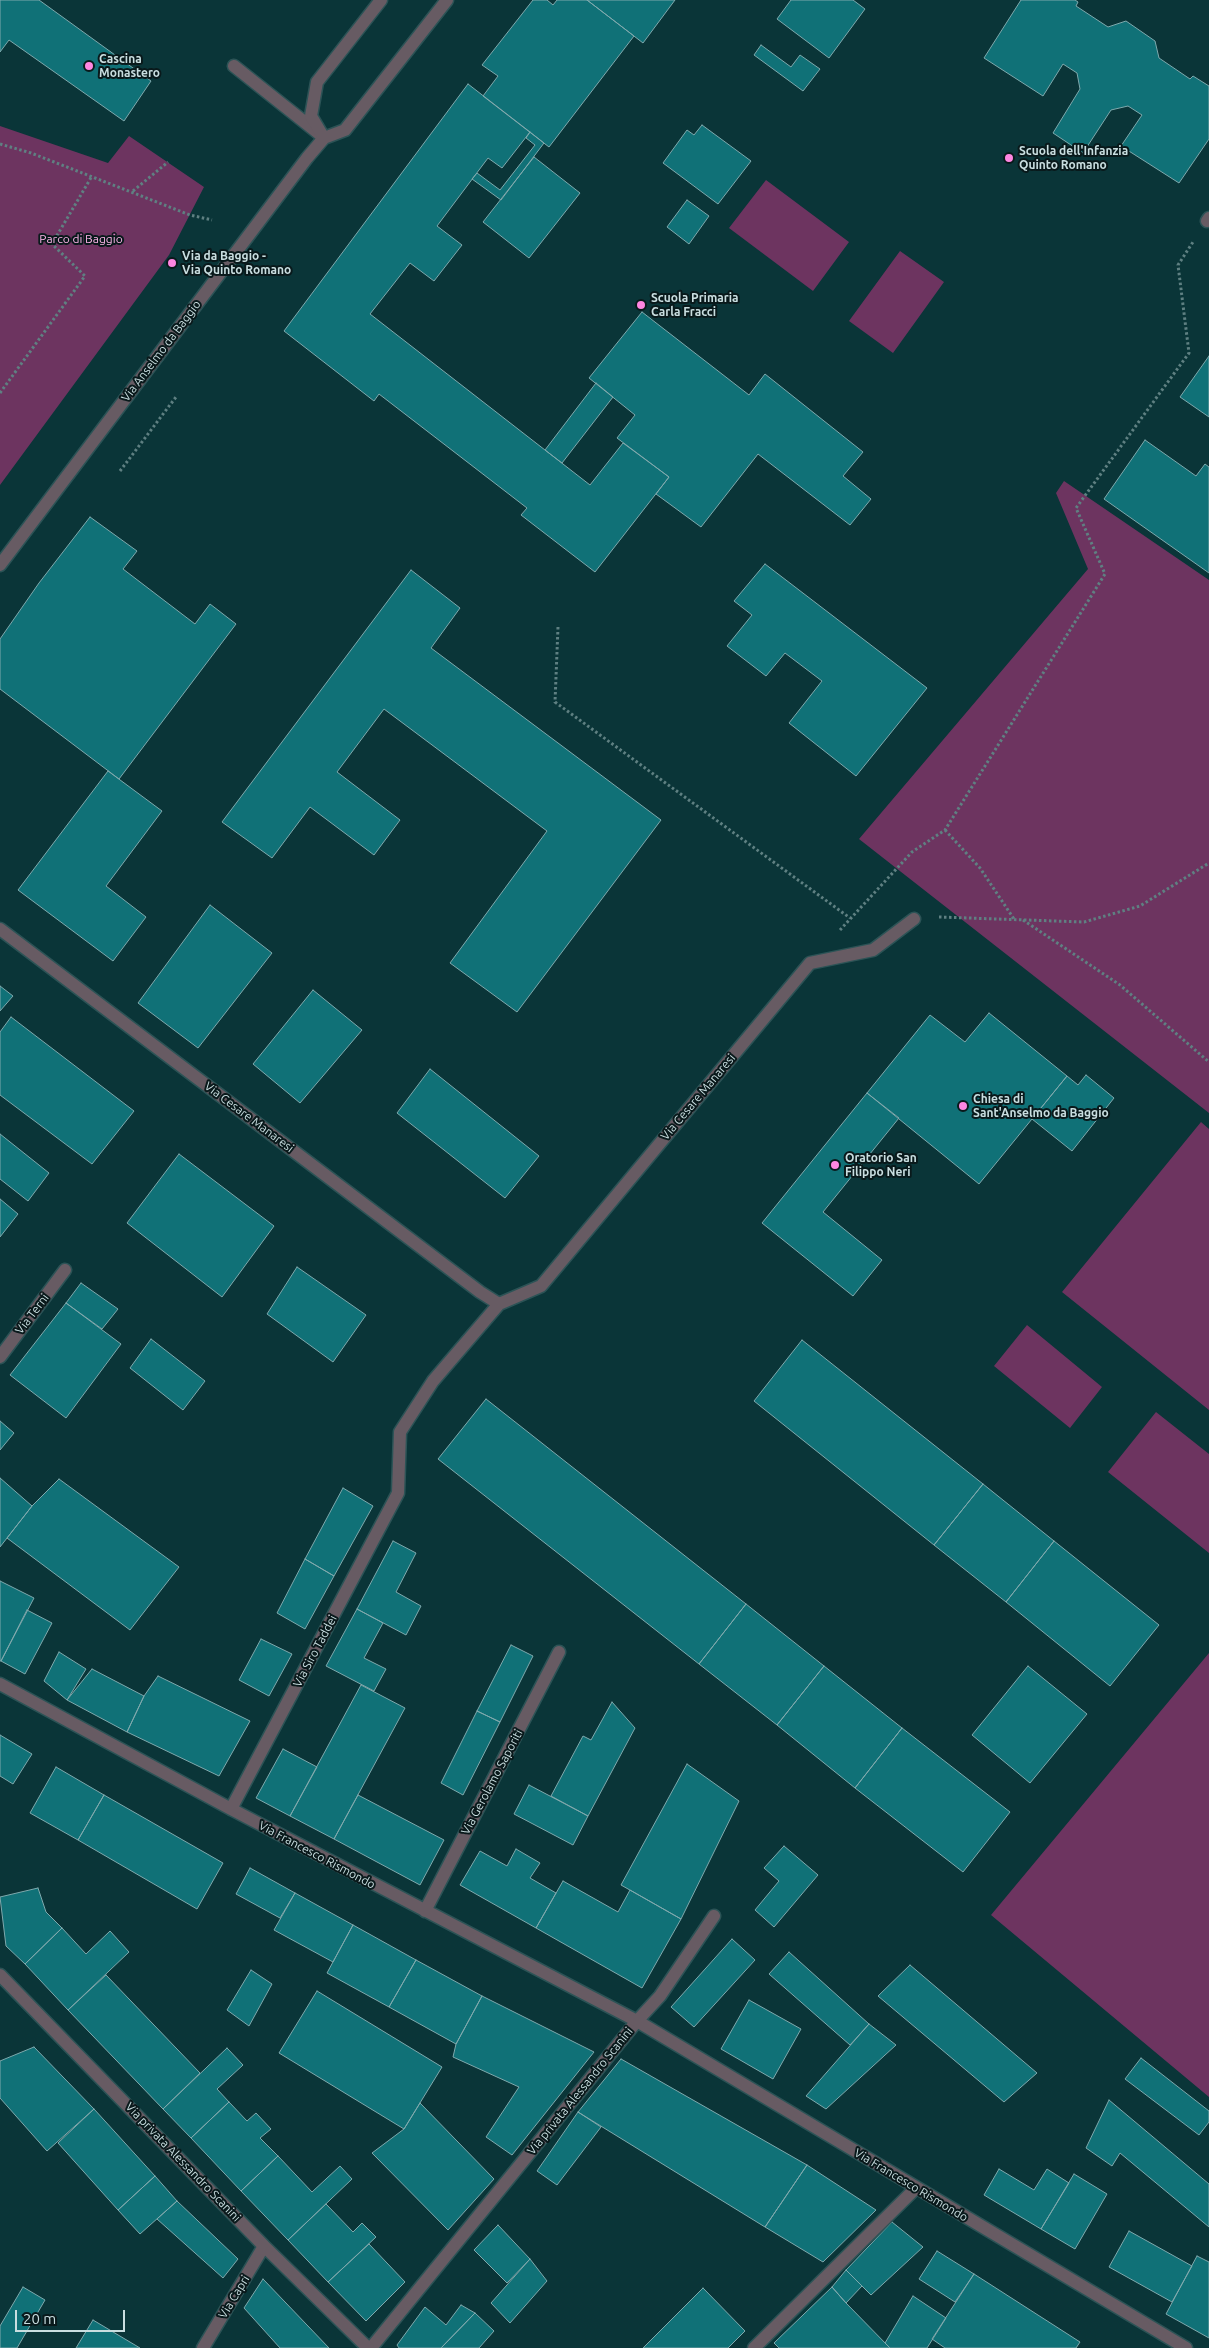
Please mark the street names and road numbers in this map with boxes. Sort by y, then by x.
street label: Via Anselmo da Baggio [118,298,204,404]
street label: Via Cesare Manaresi [658,1051,738,1143]
street label: Via Cesare Manaresi [202,1079,296,1155]
street label: Via Terni [12,1291,52,1337]
street label: Via Siro Taddei [290,1613,340,1689]
street label: Via Gerolamo Saporiti [458,1727,526,1837]
street label: Via Francesco Rismondo [256,1818,378,1892]
street label: Via privata Alessandro Scanini [524,2024,636,2158]
street label: Via privata Alessandro Scanini [122,2100,244,2224]
street label: Via Francesco Rismondo [852,2145,970,2225]
street label: Via Capri [216,2273,252,2321]

